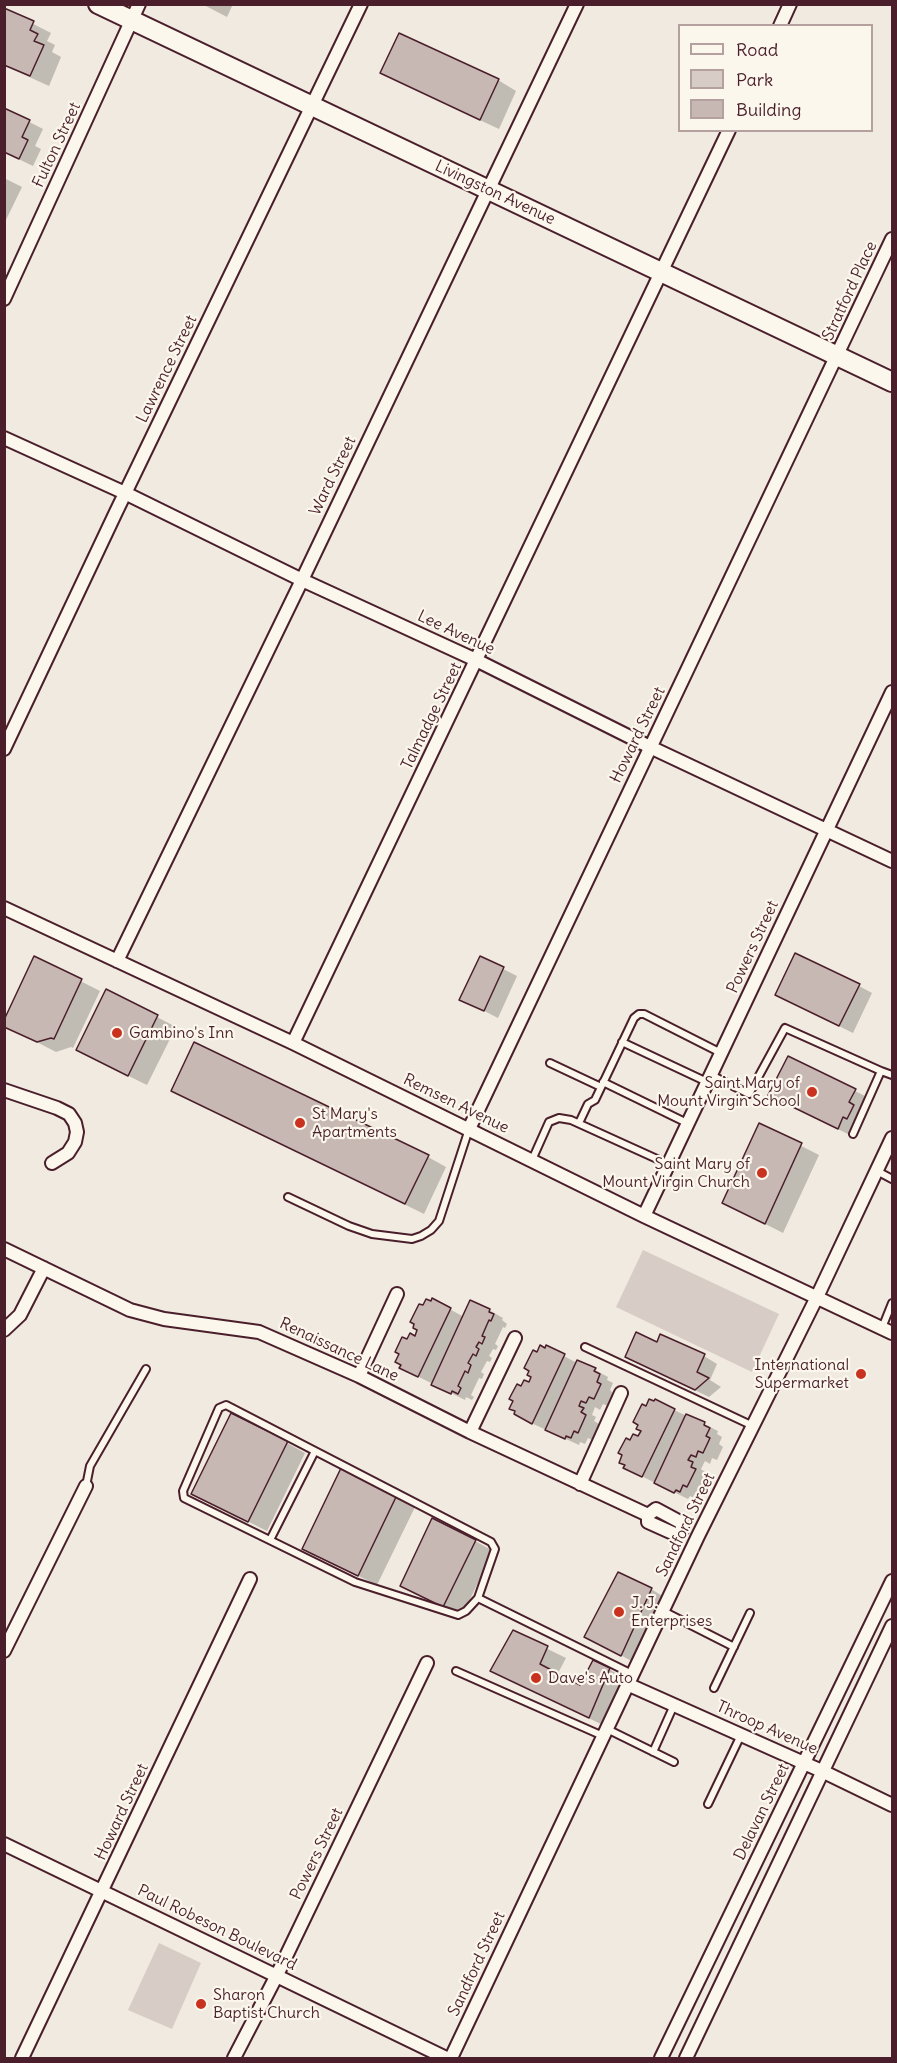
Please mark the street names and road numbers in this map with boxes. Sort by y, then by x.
street label: Fulton Street [29,99,85,191]
street label: Livingston Avenue [432,157,558,229]
street label: Stratford Place [819,238,881,344]
street label: Lawrence Street [133,312,201,426]
street label: Ward Street [306,433,360,519]
street label: Lee Avenue [414,607,498,659]
street label: Talmadge Street [398,659,466,773]
street label: Howard Street [606,684,670,786]
street label: Powers Street [723,898,783,996]
street label: Remsen Avenue [400,1070,512,1138]
street label: Renaissance Lane [276,1314,402,1386]
street label: Sandford Street [653,1470,719,1580]
street label: Throop Avenue [714,1697,820,1759]
street label: Delavan Street [730,1760,794,1864]
street label: Howard Street [91,1761,153,1863]
street label: Powers Street [286,1805,348,1903]
street label: Paul Robeson Boulevard [134,1881,300,1975]
street label: Sandford Street [444,1909,510,2019]

